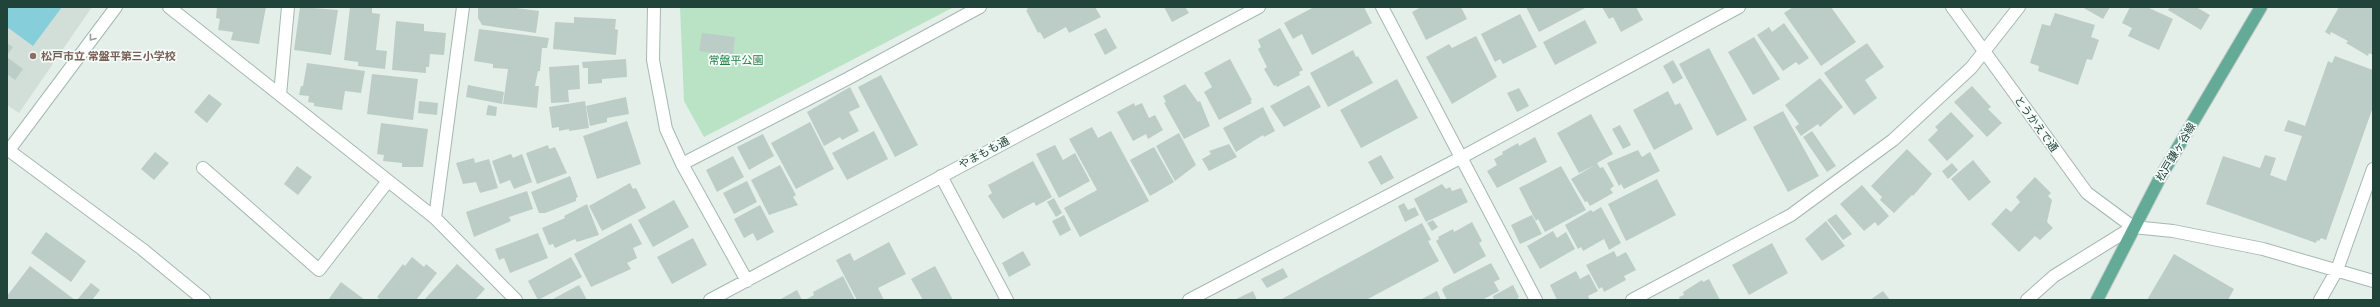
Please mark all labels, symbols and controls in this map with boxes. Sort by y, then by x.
one-way arrow [90,34,97,41]
place label: 松戸市立 常盤平第三小学校 [41,50,176,63]
marker: 松戸市立 常盤平第三小学校 [28,51,38,61]
park label: 常盤平公園 [709,54,764,67]
street label: とうかえで通 [2011,94,2061,154]
street label: 松戸鎌ヶ谷線 [2153,120,2199,184]
street label: やまもも通 [957,134,1011,172]

